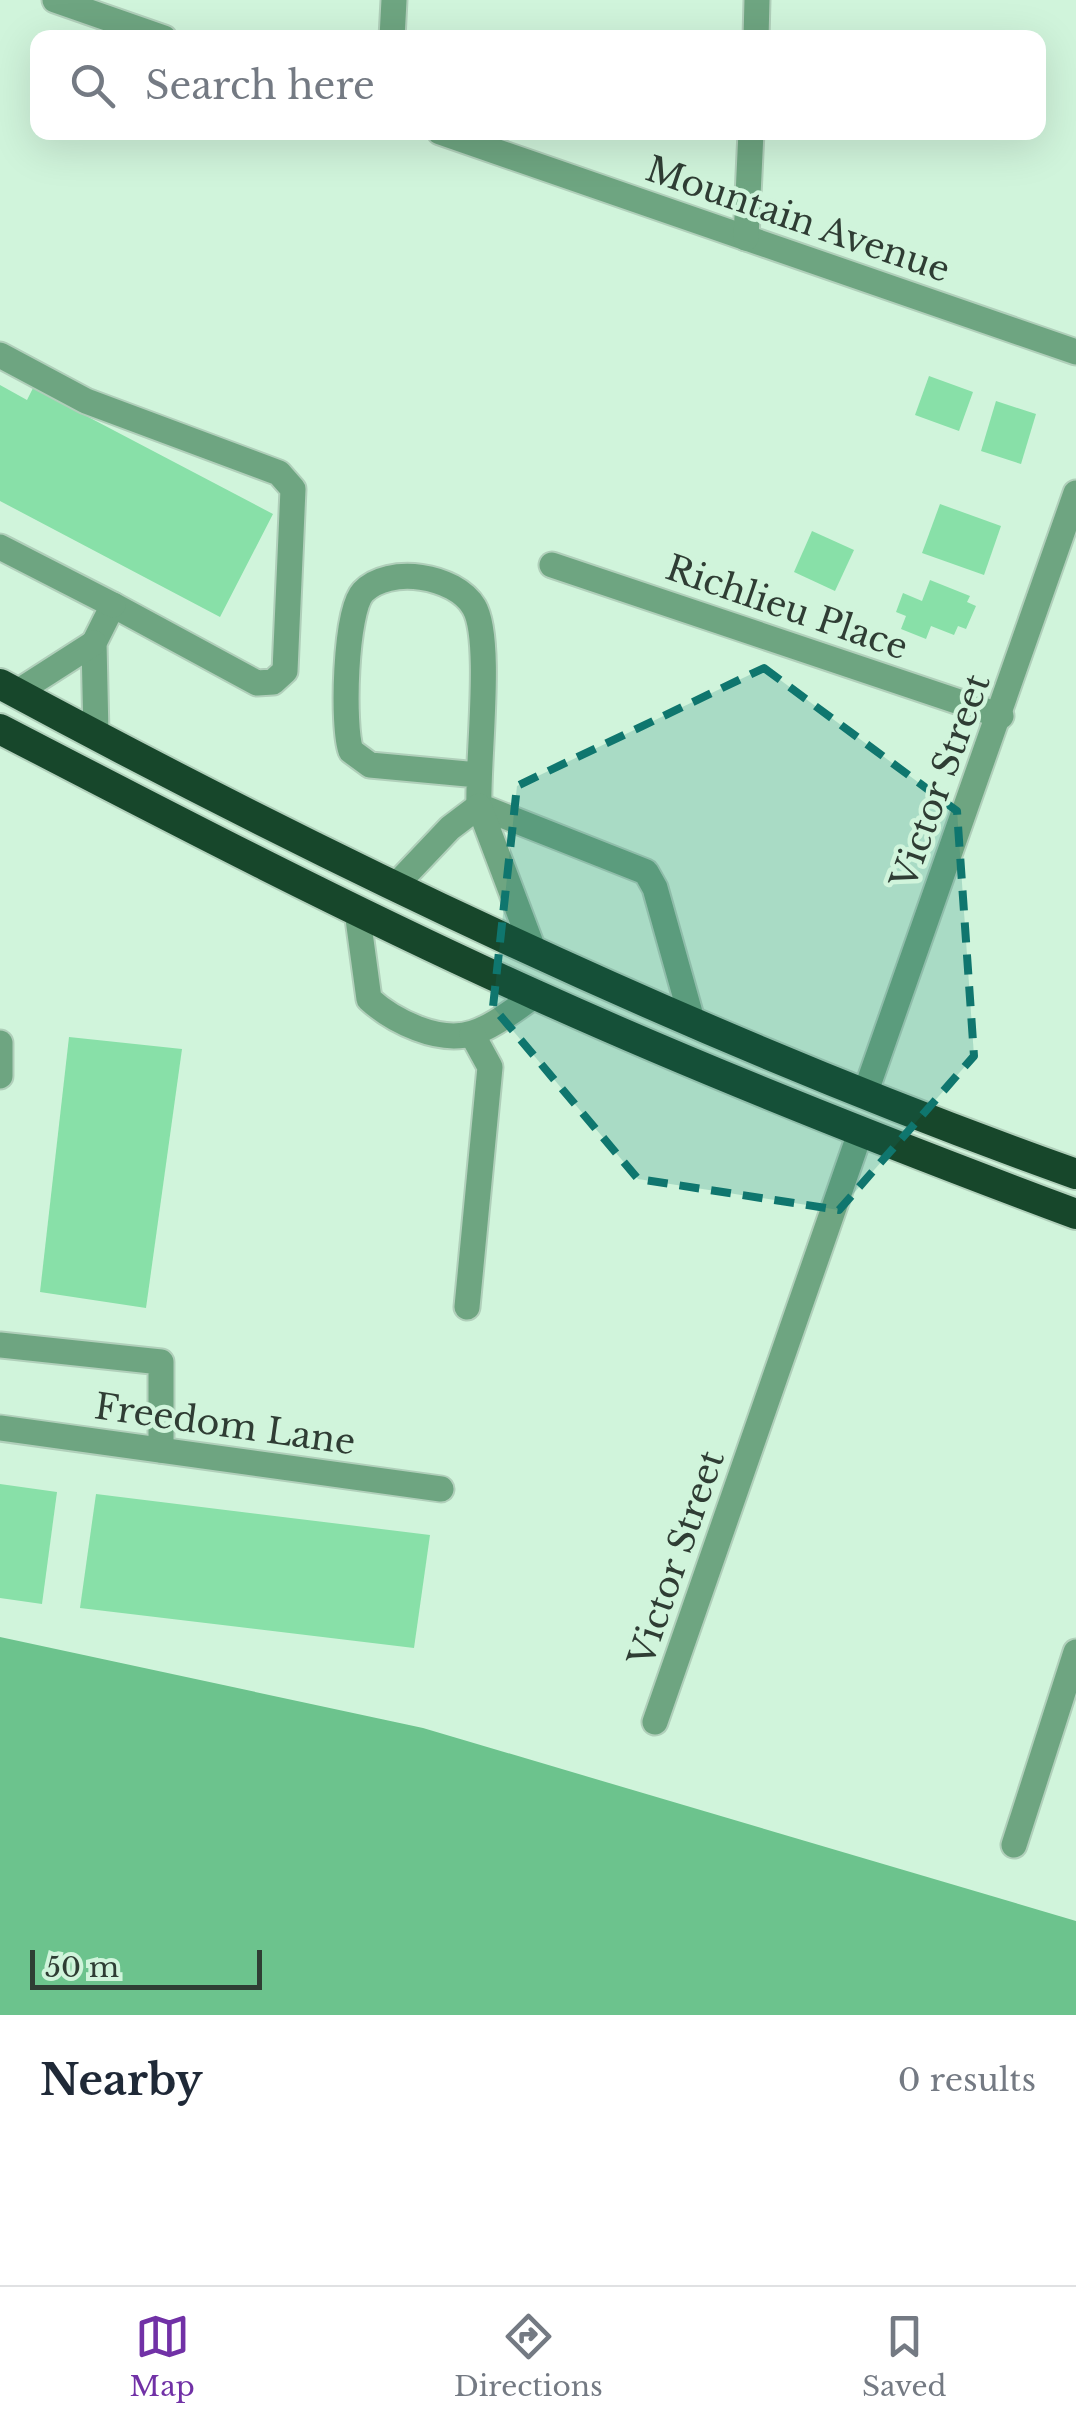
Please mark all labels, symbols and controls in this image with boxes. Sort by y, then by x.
search box [30,30,1046,140]
icon: search [65,58,120,113]
text: Search here [145,62,375,109]
street label: Mountain Avenue [641,147,955,291]
street label: Richlieu Place [660,546,914,668]
street label: Victor Street [881,668,999,895]
street label: Freedom Lane [92,1384,358,1464]
street label: Victor Street [619,1445,733,1672]
scale bar [30,1945,262,1990]
text: 50 m [45,1950,119,1985]
text: Nearby [40,2054,203,2106]
text: 0 results [898,2060,1036,2100]
tab: Map [130,2309,195,2404]
tab: Directions [454,2309,603,2404]
tab: Saved [862,2309,946,2404]

